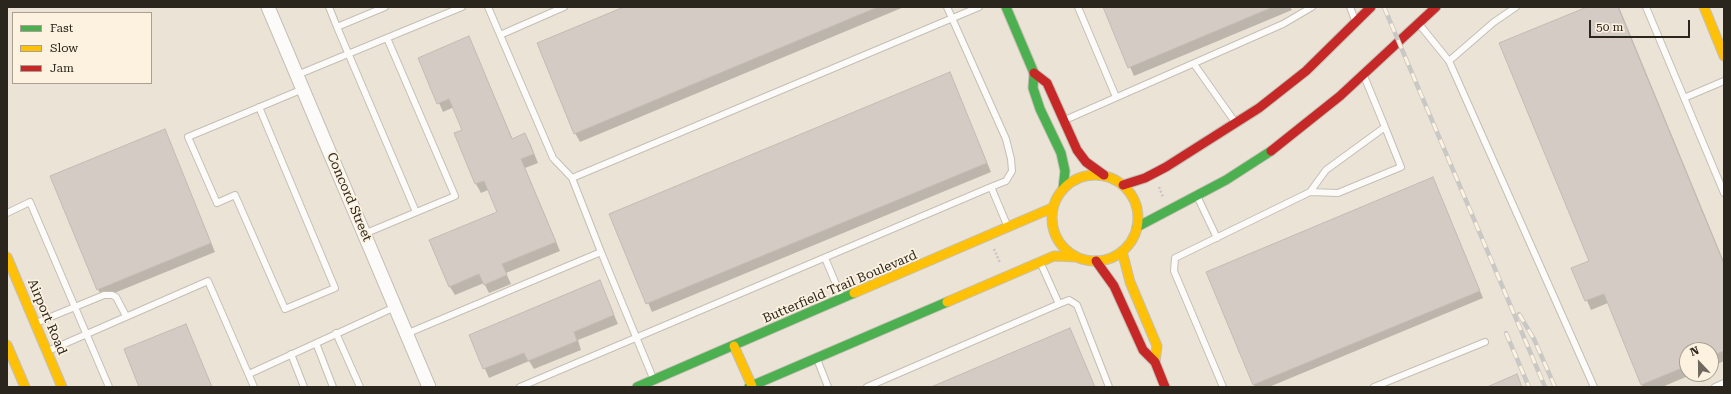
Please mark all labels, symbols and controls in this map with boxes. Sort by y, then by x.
legend [12,12,152,84]
scale bar [1591,12,1692,38]
text: 50 m [1596,20,1623,34]
text: Fast [50,21,73,35]
text: Slow [50,41,78,55]
text: Jam [50,61,74,75]
street label: Concord Street [323,150,375,244]
street label: Butterfield Trail Boulevard [760,247,920,327]
street label: Airport Road [24,277,70,357]
north arrow [1679,342,1719,382]
text: N [1688,344,1701,359]

